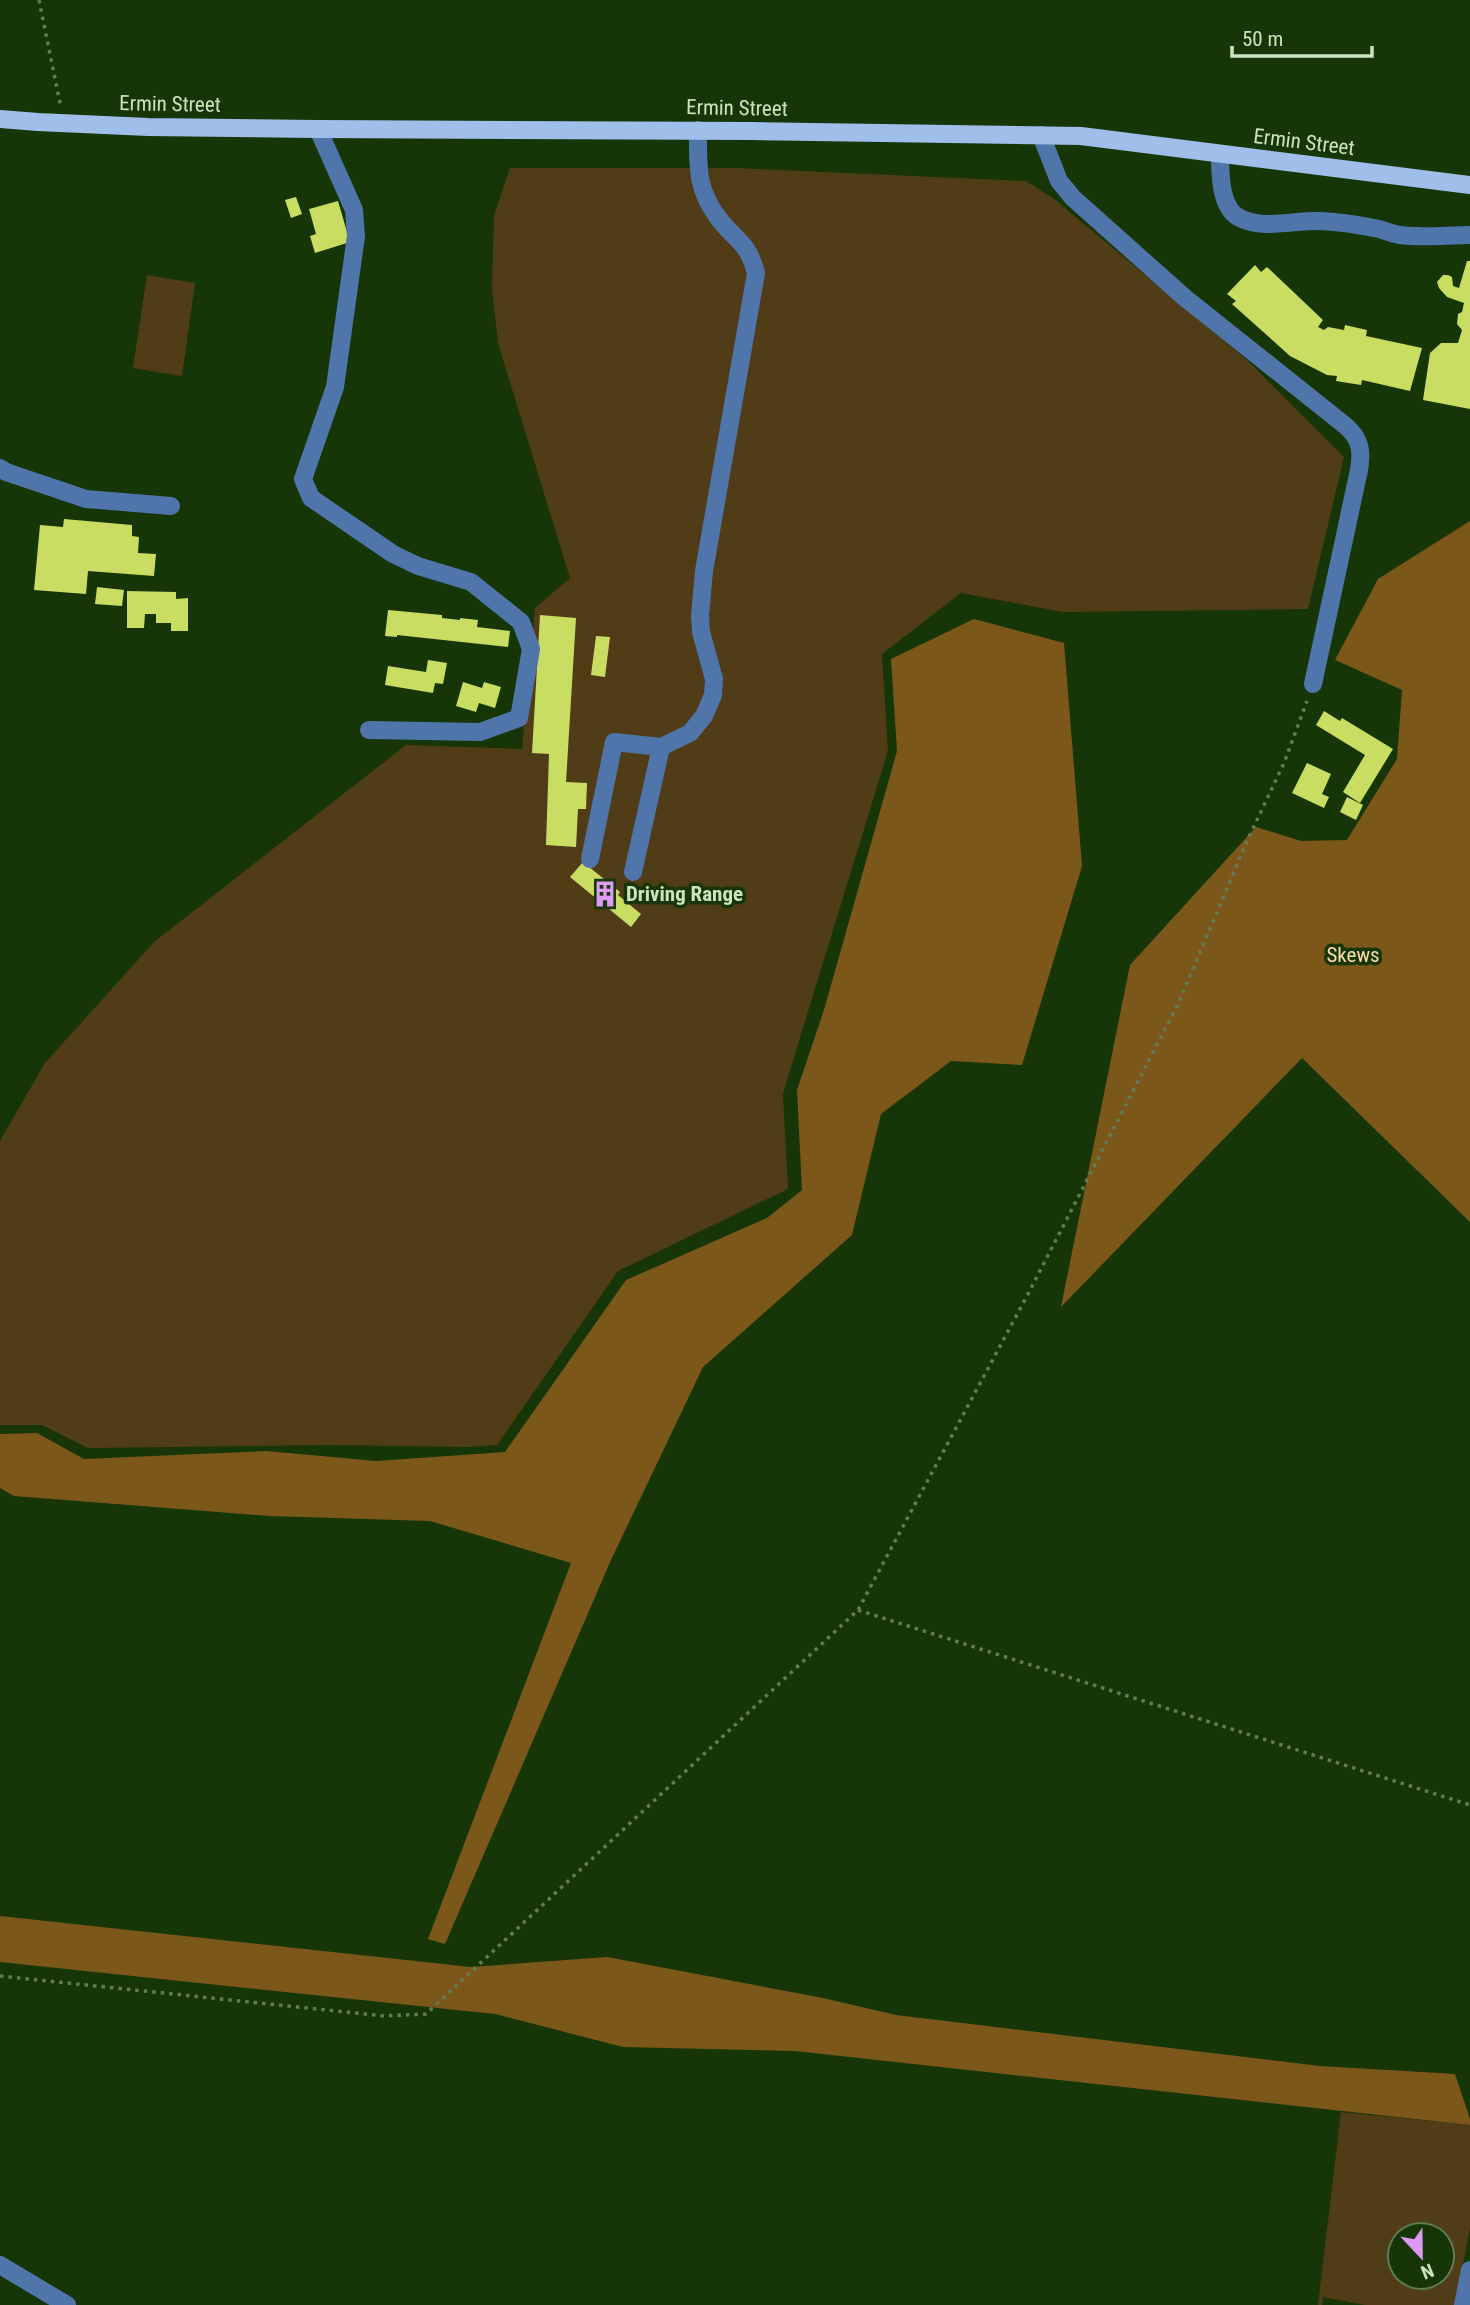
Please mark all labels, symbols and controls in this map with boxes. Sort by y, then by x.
scale bar [1232,14,1372,58]
text: 50 m [1242,27,1283,51]
street label: Ermin Street [119,91,221,117]
street label: Ermin Street [686,95,788,121]
street label: Ermin Street [1252,124,1356,160]
building icon: Driving Range [590,879,620,909]
place label: Driving Range [626,882,743,906]
park label: Skews [1326,943,1380,967]
north arrow [1386,2221,1456,2291]
text: N [1417,2258,1437,2284]

